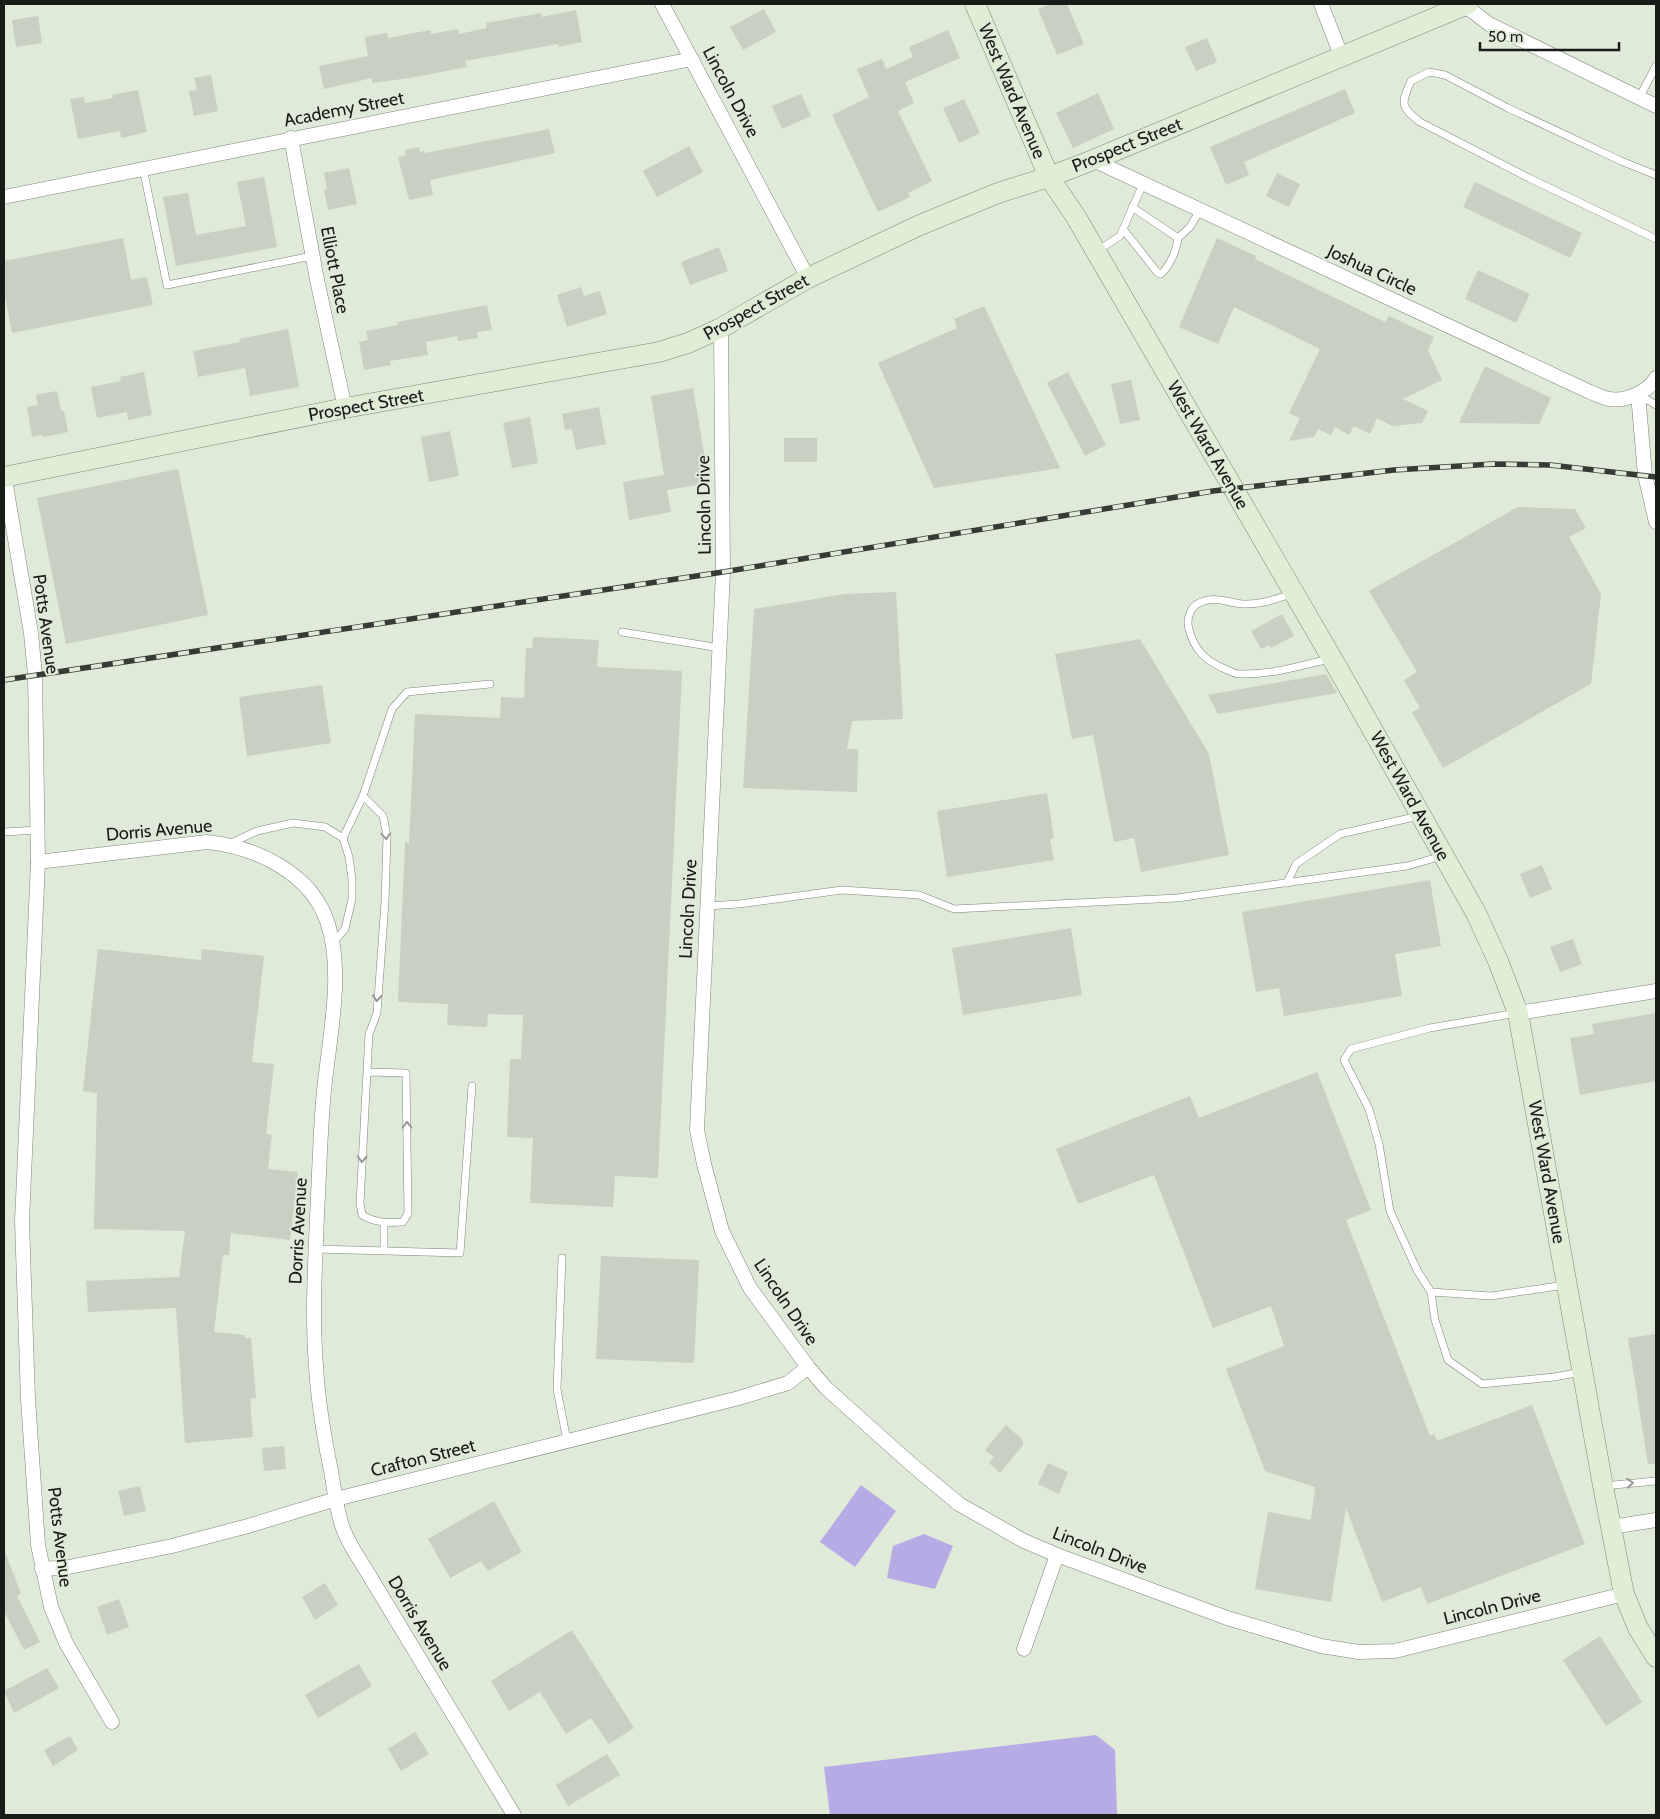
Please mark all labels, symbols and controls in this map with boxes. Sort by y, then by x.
street label: West Ward Avenue [974,20,1050,162]
scale bar [1480,20,1619,52]
text: 50 m [1488,28,1523,46]
street label: Lincoln Drive [698,43,764,141]
street label: Academy Street [282,87,406,131]
street label: Prospect Street [1069,113,1185,177]
street label: Elliott Place [316,224,354,316]
street label: Joshua Circle [1323,239,1420,300]
street label: Prospect Street [700,269,812,345]
street label: West Ward Avenue [1162,377,1254,513]
street label: Prospect Street [307,384,425,426]
street label: Lincoln Drive [692,455,716,555]
street label: Potts Avenue [28,573,64,675]
street label: West Ward Avenue [1365,727,1455,865]
street label: Dorris Avenue [105,814,213,846]
one-way arrow [380,833,391,841]
street label: Lincoln Drive [674,859,702,959]
one-way arrow [372,995,383,1003]
street label: West Ward Avenue [1524,1099,1570,1245]
one-way arrow [402,1120,412,1128]
one-way arrow [357,1156,368,1164]
street label: Dorris Avenue [284,1177,312,1285]
street label: Lincoln Drive [749,1255,823,1349]
street label: Crafton Street [368,1434,478,1482]
one-way arrow [1626,1478,1634,1489]
street label: Potts Avenue [43,1486,77,1588]
street label: Lincoln Drive [1050,1522,1150,1578]
street label: Dorris Avenue [383,1572,457,1674]
street label: Lincoln Drive [1441,1584,1543,1630]

